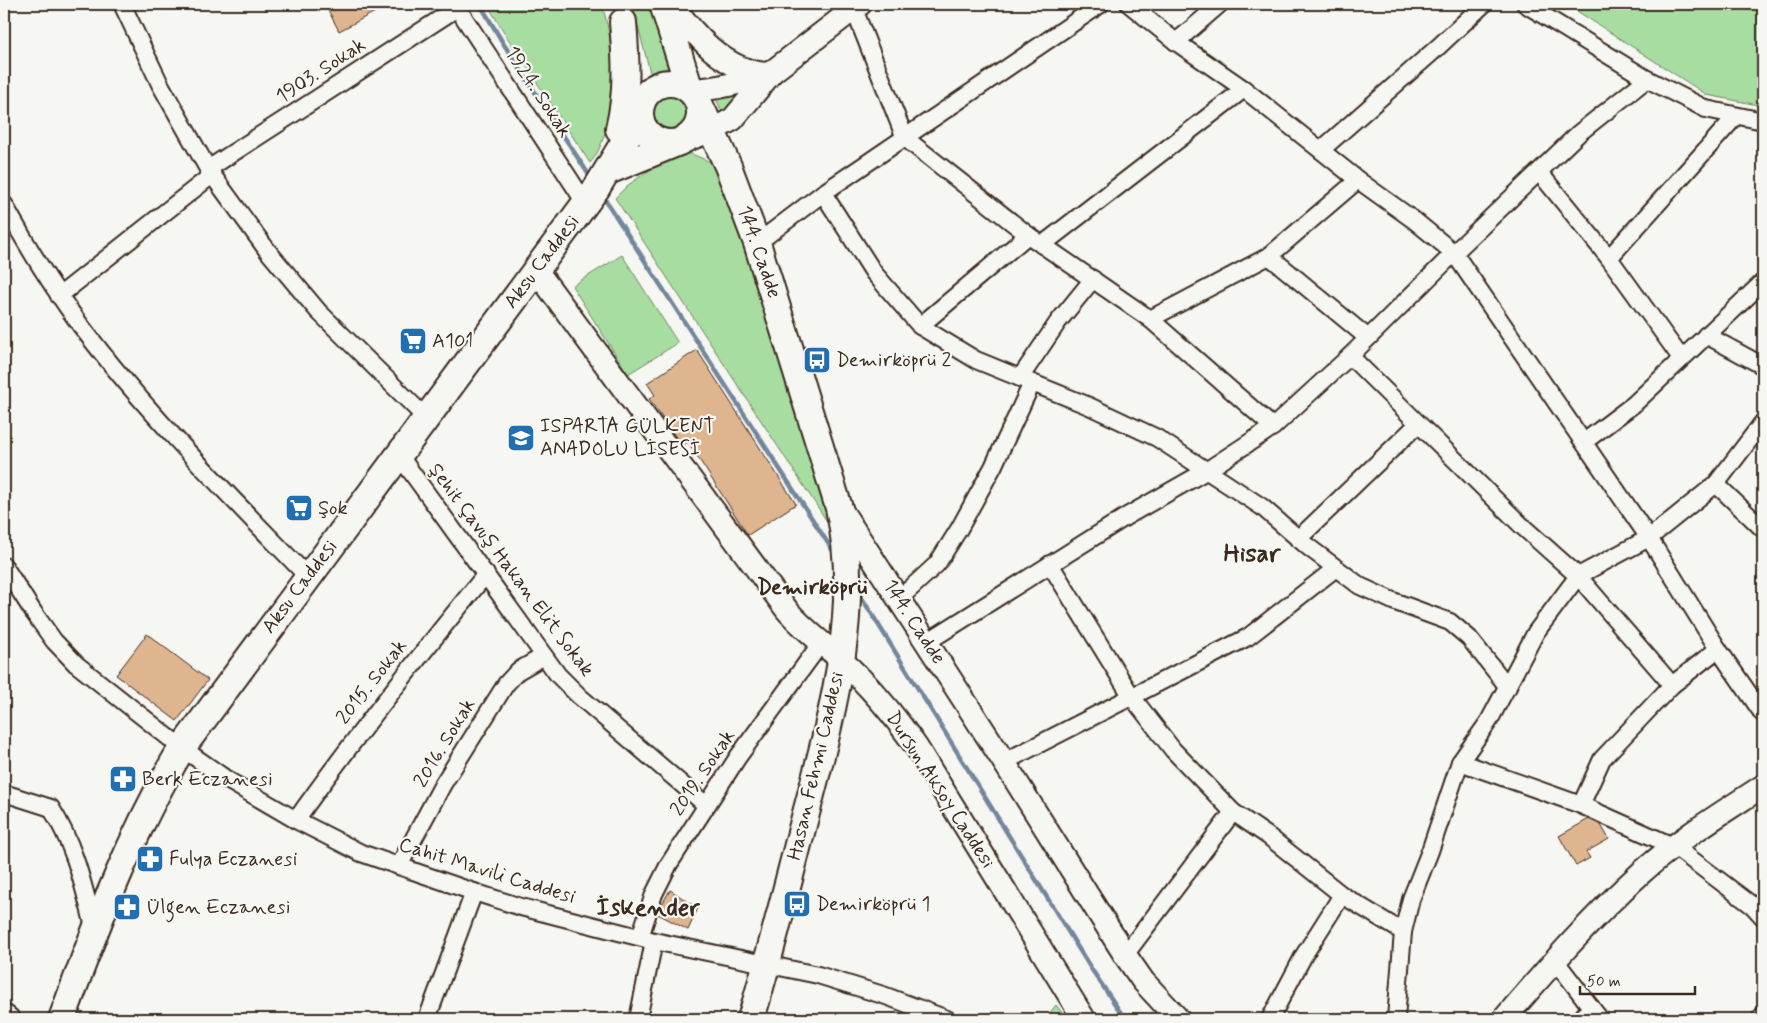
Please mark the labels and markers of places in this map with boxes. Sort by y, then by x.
supermarket icon: A101 [398,326,428,356]
place label: A101 [432,328,473,355]
bus stop icon: Demirköprü 2 [802,345,832,375]
place label: Demirköprü 2 [836,347,952,374]
place label: ISPARTA GÜLKENT ANADOLU LİSESİ [540,413,715,463]
school or university icon: ISPARTA GÜLKENT ANADOLU LİSESİ [506,423,536,453]
supermarket icon: Şok [284,493,314,523]
place label: Şok [318,495,348,522]
pharmacy icon: Berk Eczanesi [108,764,138,794]
place label: Berk Eczanesi [142,766,273,793]
pharmacy icon: Fulya Eczanesi [135,844,165,874]
place label: Fulya Eczanesi [169,846,297,873]
bus stop icon: Demirköprü 1 [782,889,812,919]
place label: Demirköprü 1 [816,891,930,918]
pharmacy icon: Ülgen Eczanesi [112,892,142,922]
place label: Ülgen Eczanesi [146,894,290,923]

